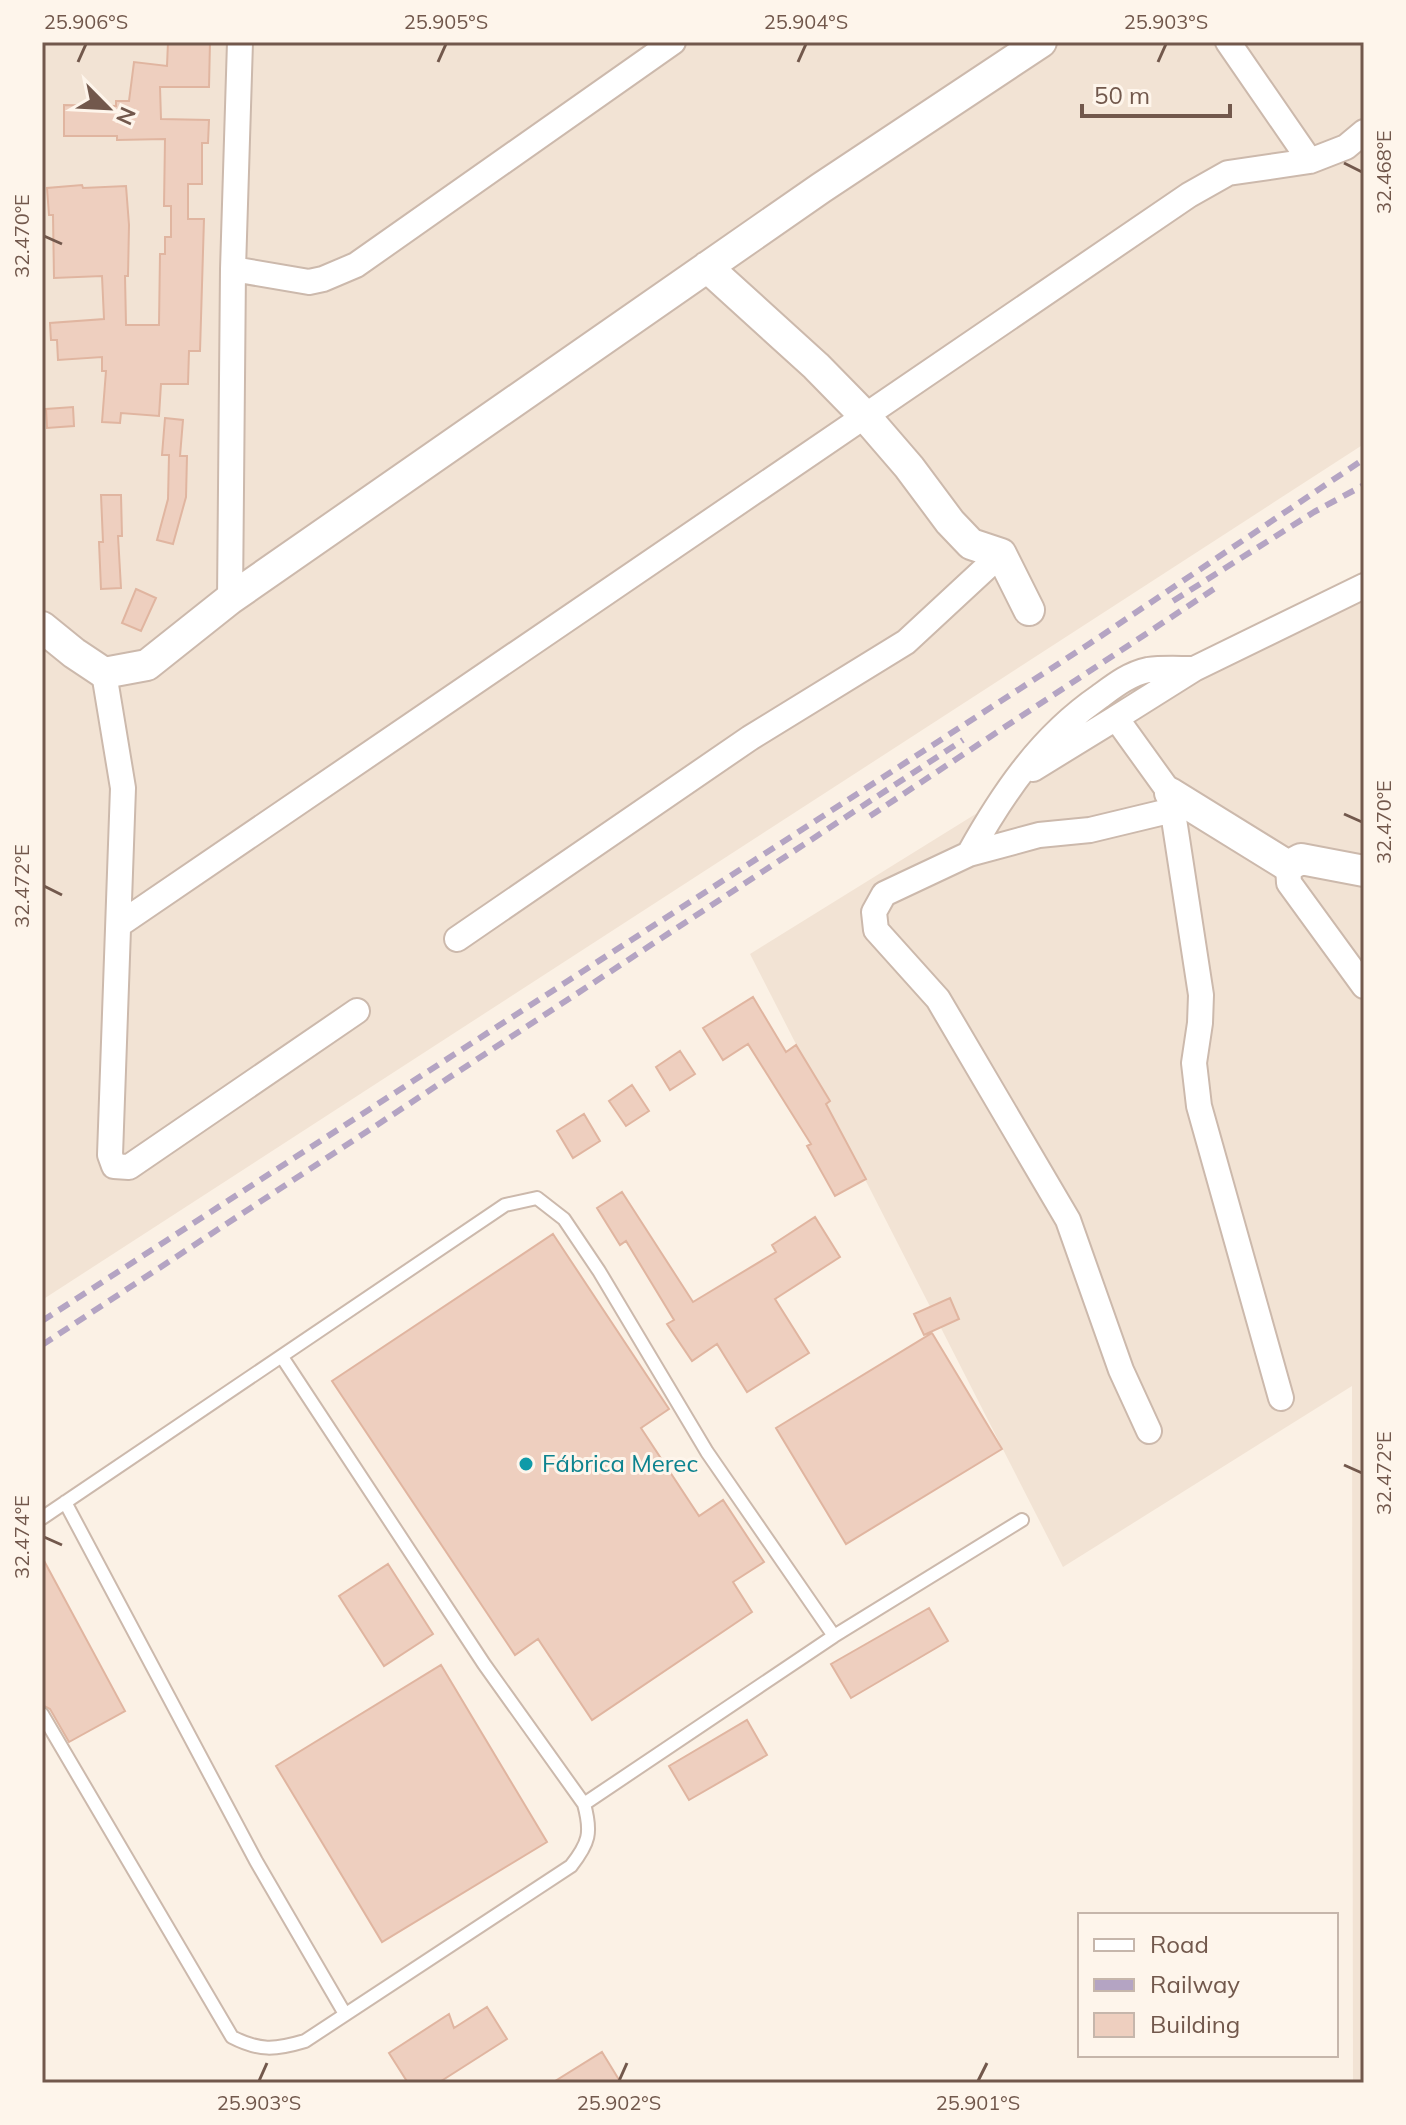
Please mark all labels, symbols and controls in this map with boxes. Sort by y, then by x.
text: 25.906°S [44,9,128,34]
text: 25.905°S [404,9,488,34]
text: 25.904°S [764,9,848,34]
text: 25.903°S [1124,9,1208,34]
north arrow [68,68,148,148]
scale bar [1082,68,1230,118]
text: 50 m [1094,80,1150,110]
text: N [110,103,142,129]
text: 32.468°E [1371,130,1396,214]
text: 32.470°E [9,194,34,278]
text: 32.470°E [1371,780,1396,864]
text: 32.472°E [9,844,34,928]
text: 32.472°E [1371,1431,1396,1515]
place label: Fábrica Merec [542,1448,698,1478]
marker: Fábrica Merec [517,1455,535,1473]
text: 32.474°E [9,1495,34,1579]
legend [1078,1913,1338,2057]
text: Road [1150,1929,1209,1959]
text: Railway [1150,1969,1240,1999]
text: Building [1150,2009,1240,2039]
text: 25.903°S [217,2090,301,2115]
text: 25.902°S [577,2090,661,2115]
text: 25.901°S [936,2090,1020,2115]

